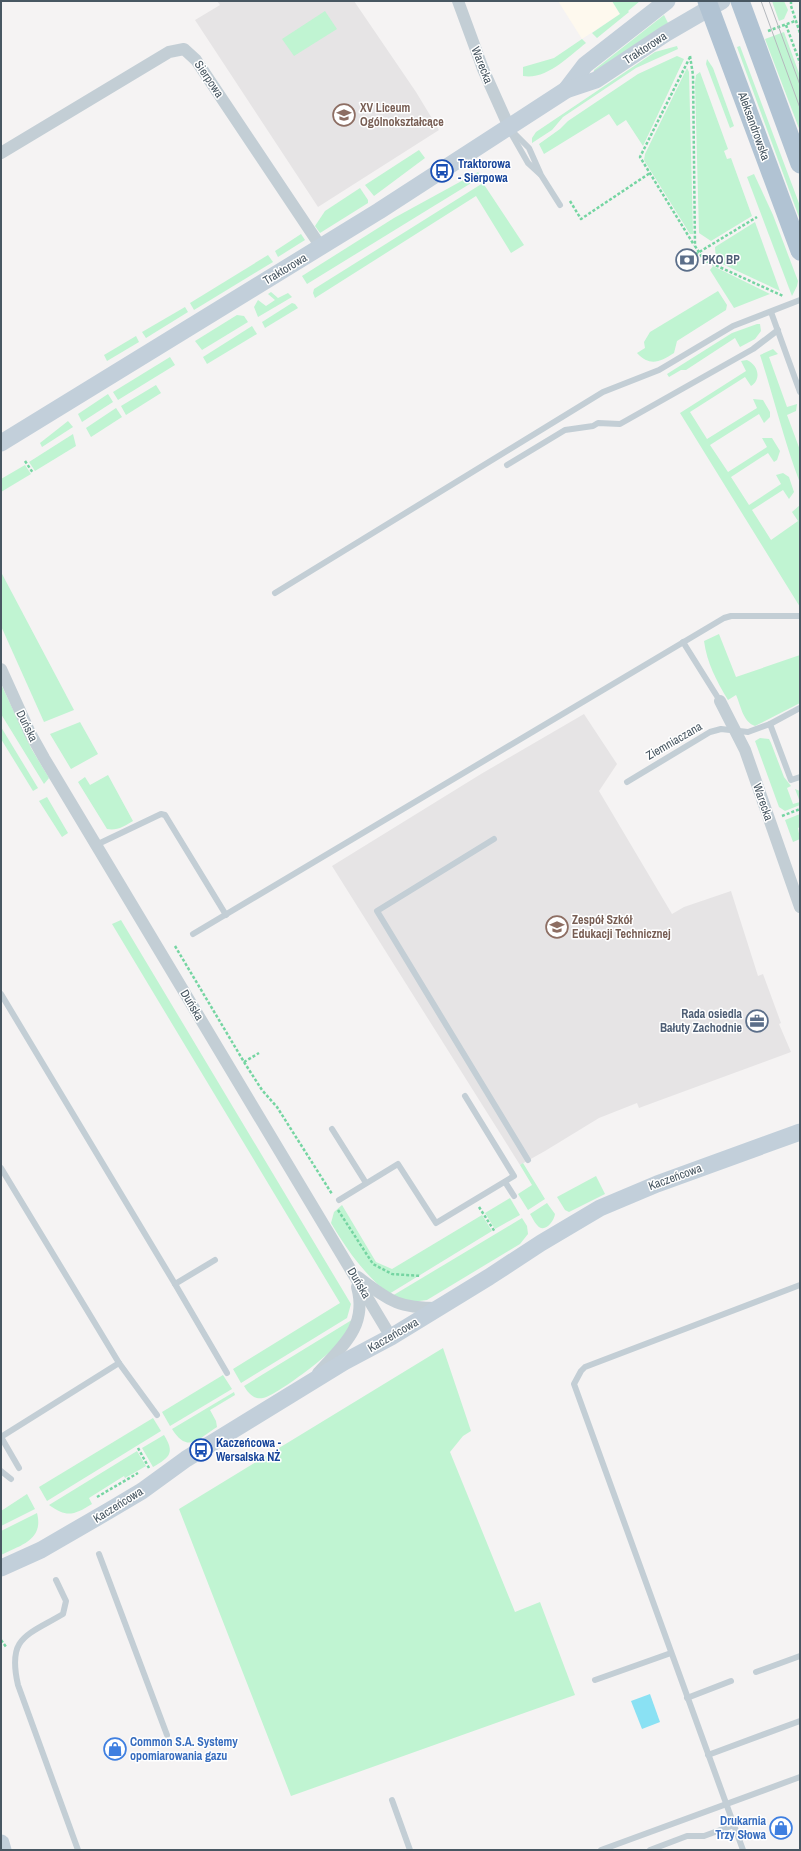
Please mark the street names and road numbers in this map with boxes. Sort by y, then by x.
street label: Traktorowa [620,28,670,68]
street label: Warecka [468,44,497,86]
street label: Sierpowa [191,57,228,101]
street label: Aleksandrowska [734,89,774,163]
street label: Traktorowa [260,249,311,288]
street label: Duńska [12,707,42,745]
street label: Ziemniaczana [643,718,705,764]
street label: Warecka [749,781,777,823]
street label: Duńska [177,987,208,1024]
street label: Kaczeńcowa [646,1160,704,1194]
street label: Duńska [344,1265,375,1302]
street label: Kaczeńcowa [365,1314,422,1356]
street label: Kaczeńcowa [90,1483,146,1527]

